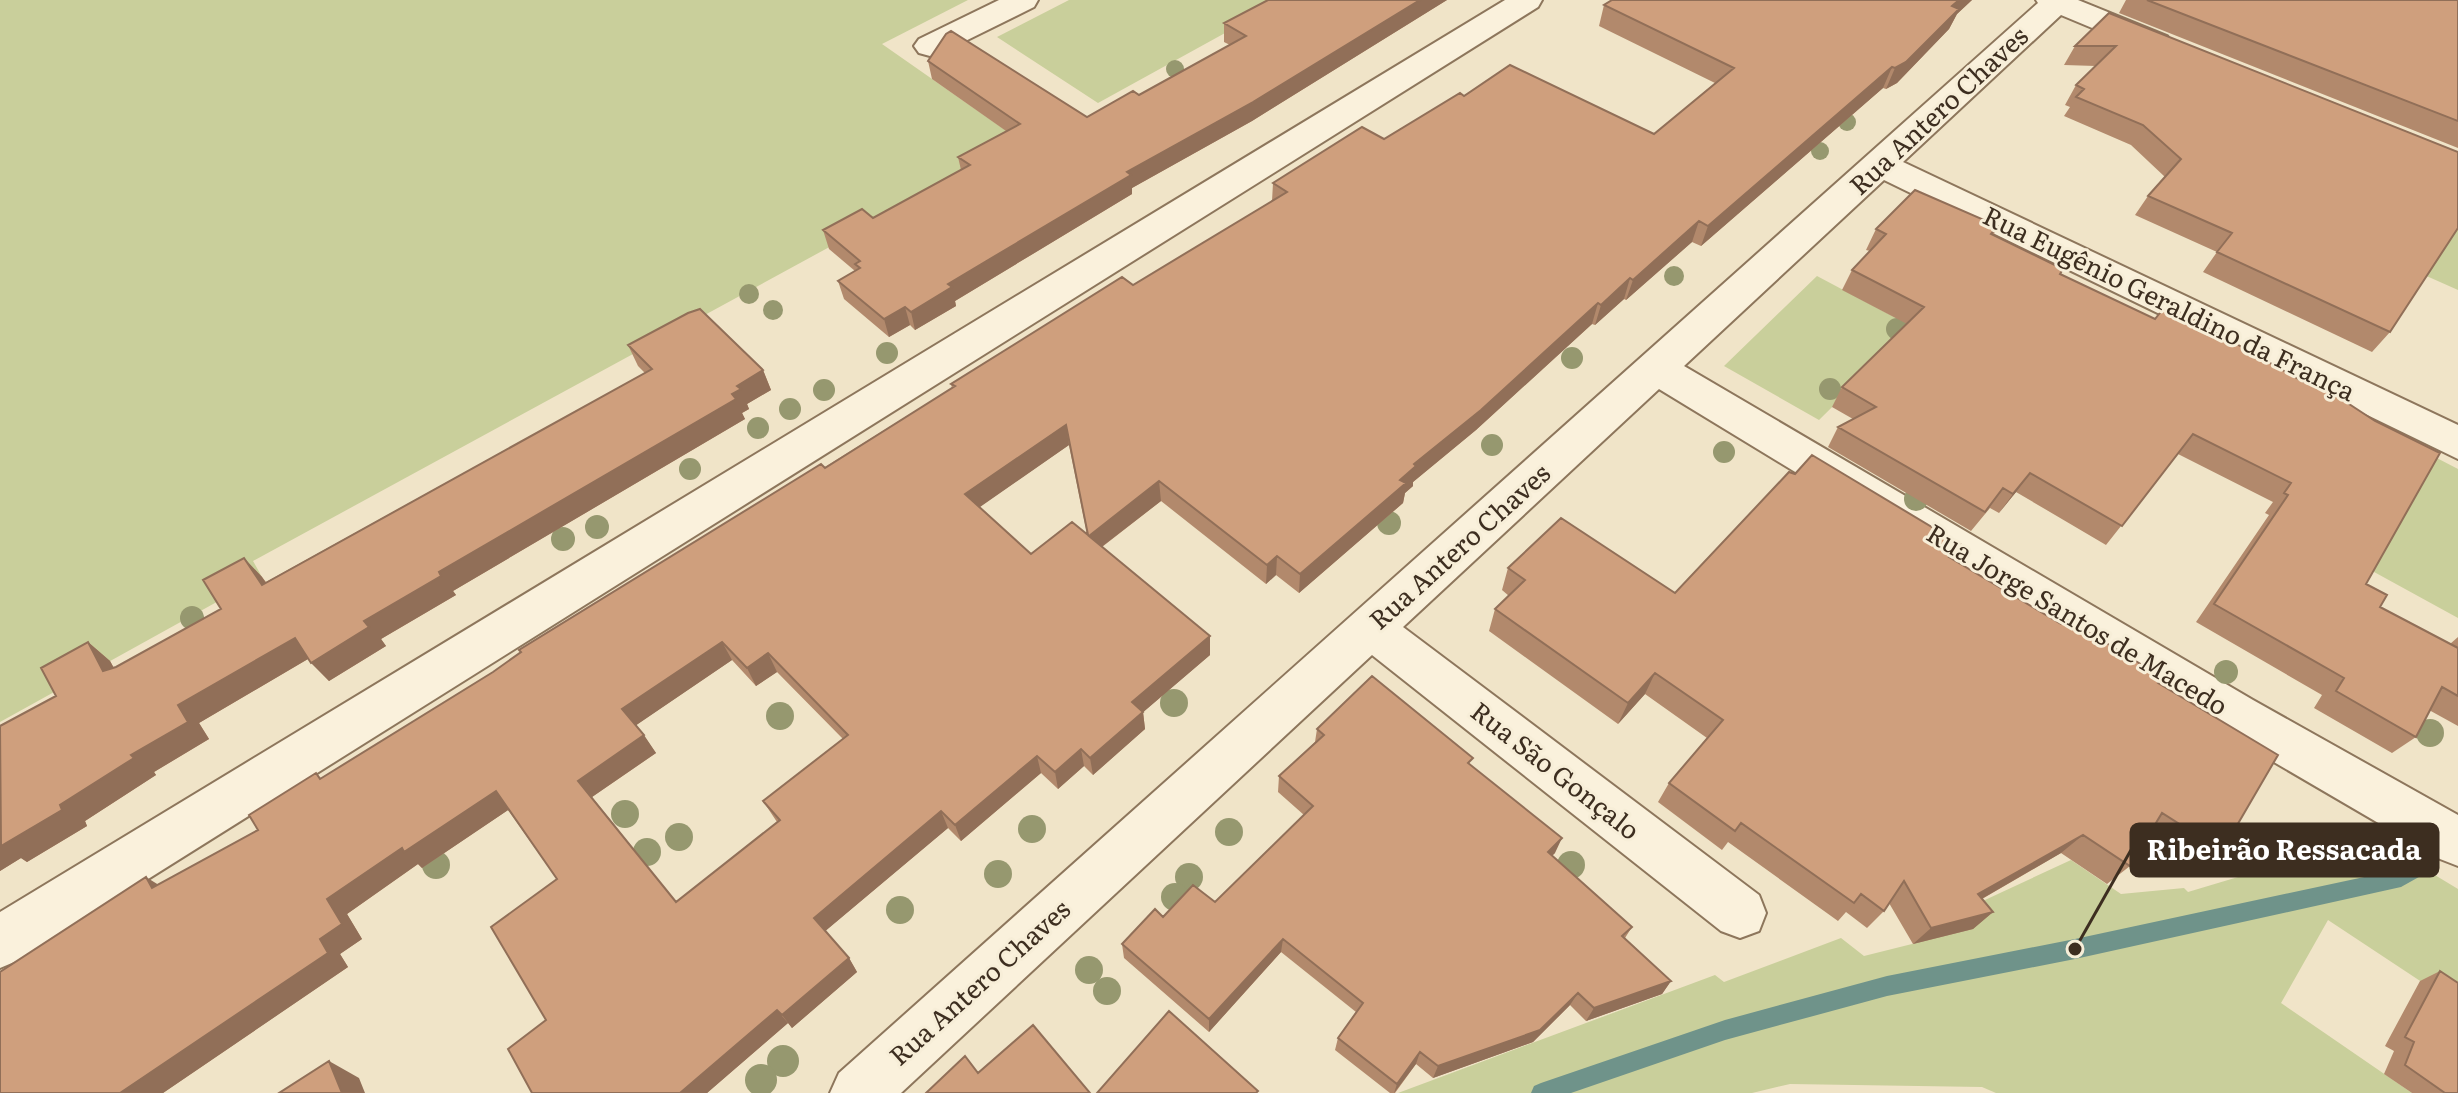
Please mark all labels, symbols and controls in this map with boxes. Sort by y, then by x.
street label: Rua Antero Chaves [1839,16,2035,203]
street label: Rua Eugênio Geraldino da França [1977,194,2363,409]
street label: Rua Antero Chaves [1359,453,1558,637]
street label: Rua Jorge Santos de Macedo [1920,512,2236,724]
street label: Rua São Gonçalo [1464,690,1649,848]
callout: Ribeirão Ressacada [2131,824,2438,876]
text: Ribeirão Ressacada [2147,827,2422,869]
street label: Rua Antero Chaves [879,889,1078,1073]

